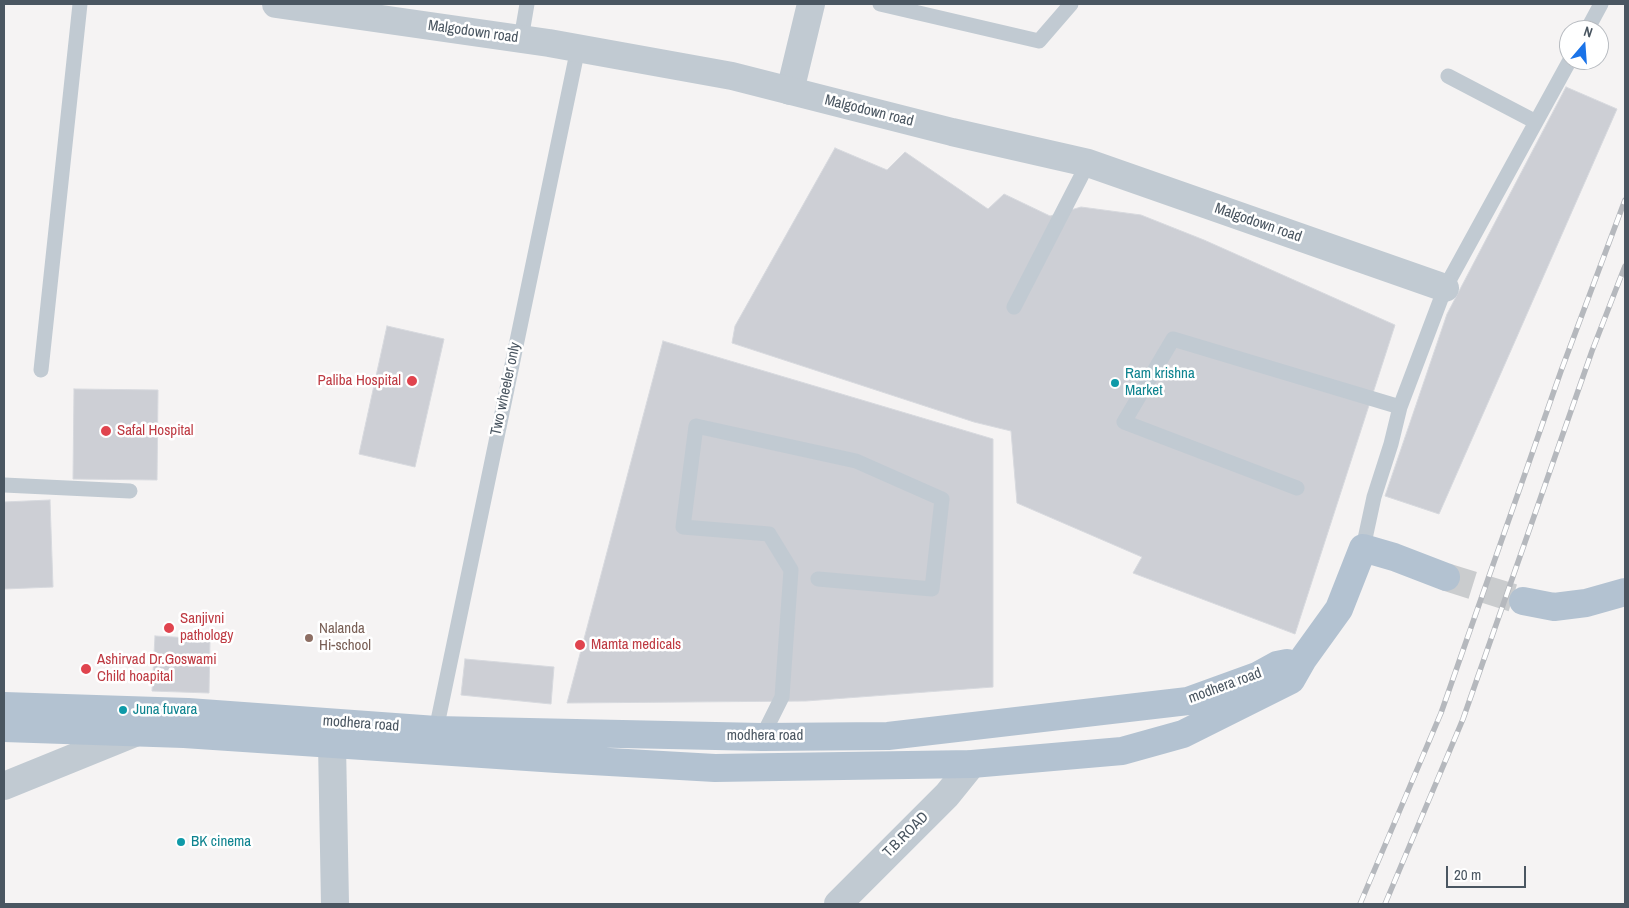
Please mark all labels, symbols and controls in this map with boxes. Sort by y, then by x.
street label: Malgodown road [427,17,519,47]
north arrow [1559,20,1609,70]
text: N [1582,22,1595,42]
street label: Malgodown road [823,91,915,131]
street label: Malgodown road [1212,200,1304,246]
street label: Two wheeler only [487,341,525,437]
place label: Ram krishna Market [1125,365,1195,400]
place label: Paliba Hospital [318,372,401,390]
marker: Paliba Hospital [405,374,419,388]
marker: Ram krishna Market [1109,377,1121,389]
place label: Safal Hospital [117,422,194,440]
marker: Safal Hospital [99,424,113,438]
place label: Sanjivni pathology [180,610,233,645]
place label: Nalanda Hi-school [319,620,371,655]
marker: Sanjivni pathology [162,621,176,635]
marker: Nalanda Hi-school [303,632,315,644]
place label: Mamta medicals [591,636,681,654]
marker: Mamta medicals [573,638,587,652]
place label: Ashirvad Dr.Goswami Child hoapital [97,651,217,686]
marker: Ashirvad Dr.Goswami Child hoapital [79,662,93,676]
street label: modhera road [1186,664,1264,708]
place label: Juna fuvara [133,701,197,719]
marker: Juna fuvara [117,704,129,716]
street label: modhera road [322,712,400,736]
street label: modhera road [727,727,803,745]
street label: T.B.ROAD [880,809,932,861]
place label: BK cinema [191,833,251,851]
marker: BK cinema [175,836,187,848]
scale bar [1449,856,1529,888]
text: 20 m [1454,864,1481,885]

